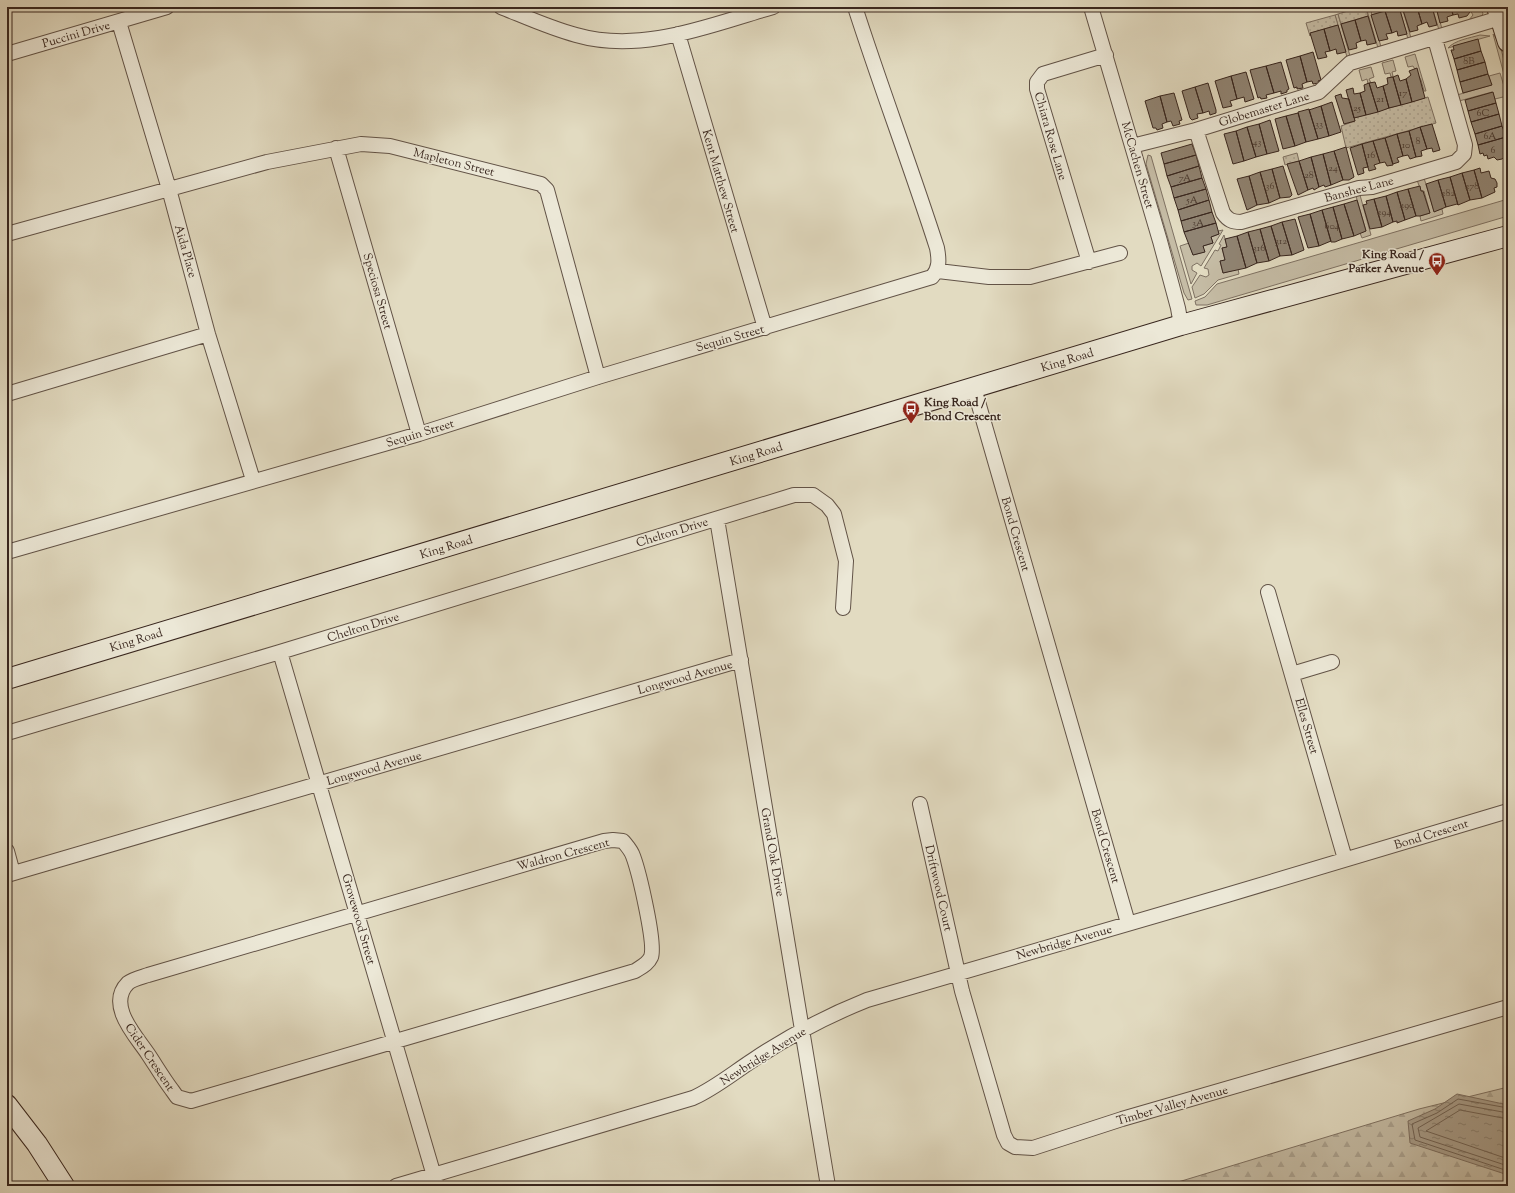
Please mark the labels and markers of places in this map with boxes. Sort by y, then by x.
place label: King Road / Parker Avenue [1348,246,1424,278]
bus stop icon: King Road / Parker Avenue [1427,251,1447,276]
place label: King Road / Bond Crescent [923,394,1002,426]
bus stop icon: King Road / Bond Crescent [901,399,921,424]

